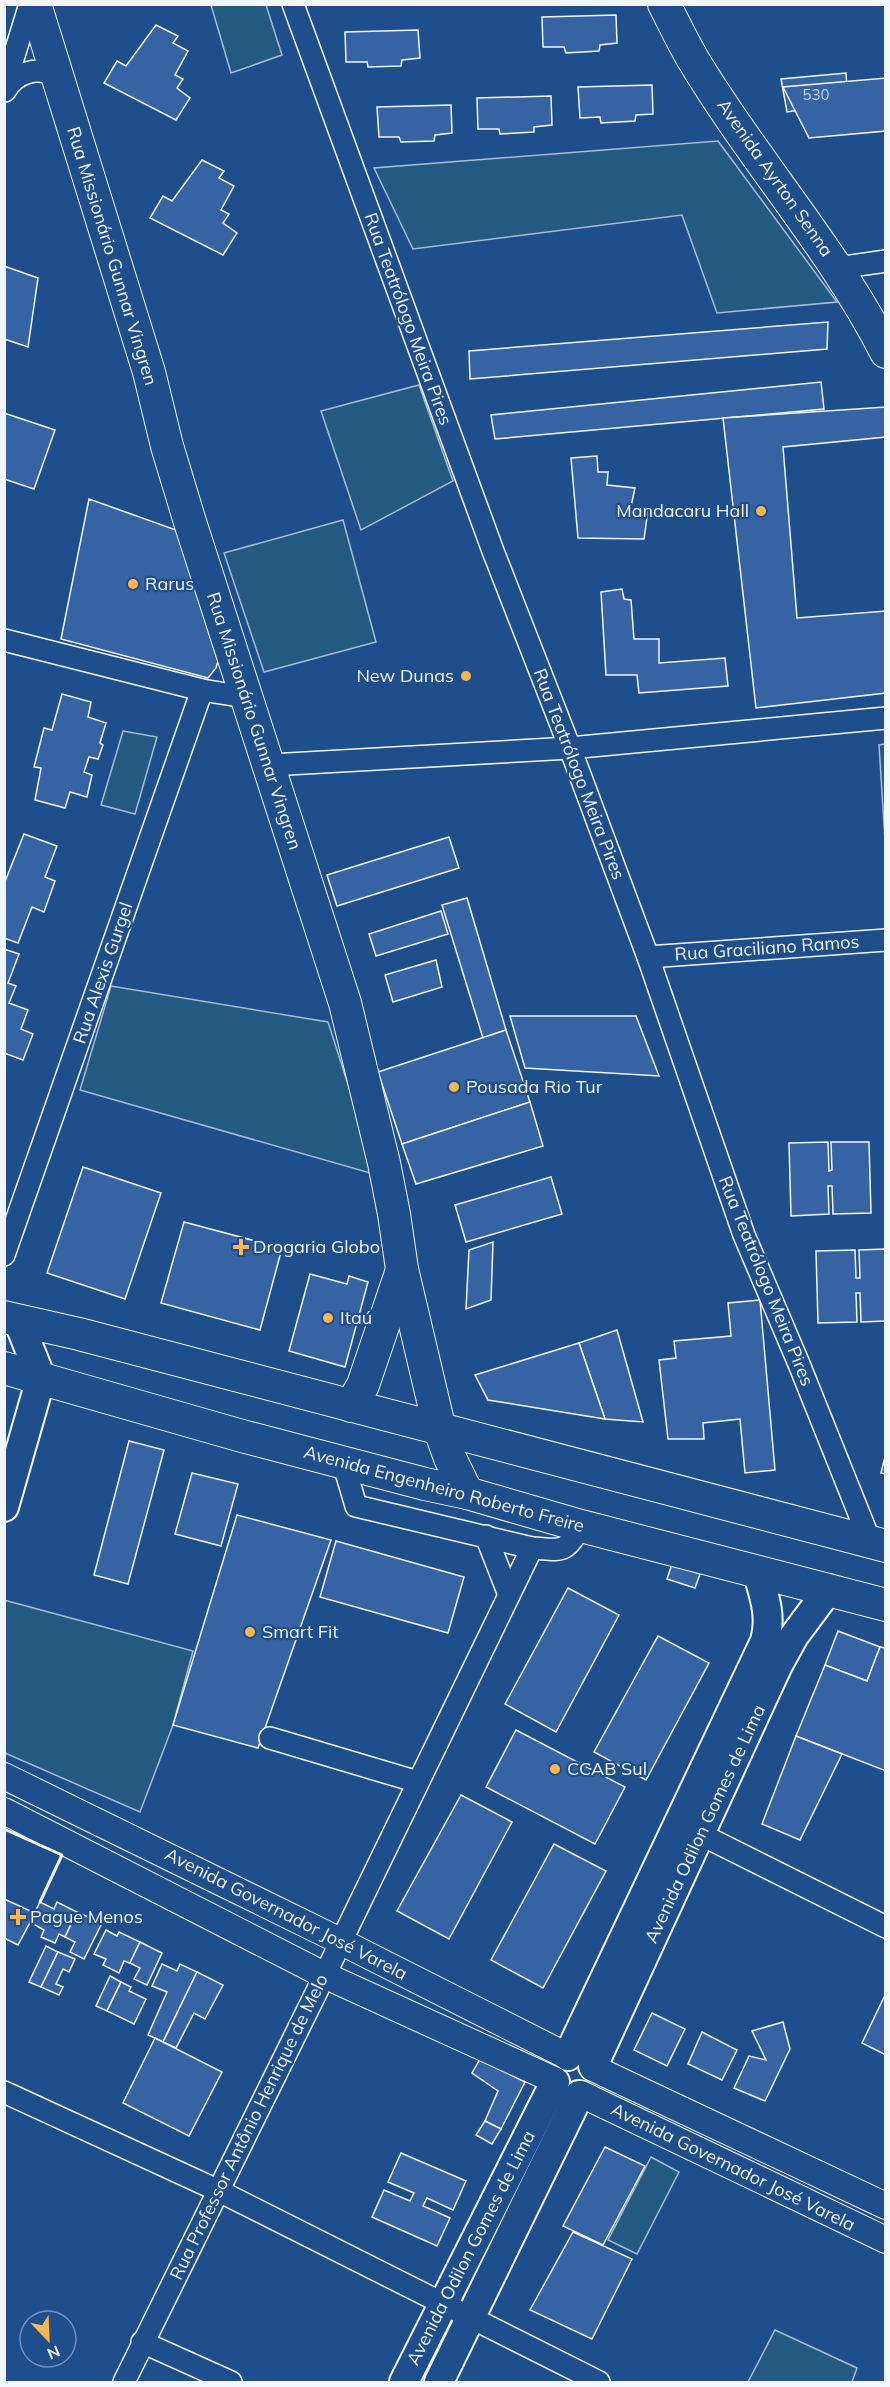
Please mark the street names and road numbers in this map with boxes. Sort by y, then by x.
street label: Avenida Ayrton Senna [712,95,838,261]
street label: Rua Missionário Gunnar Vingren [62,124,163,388]
street label: Rua Teatrólogo Meira Pires [359,209,458,428]
street label: Rua Missionário Gunnar Vingren [202,589,307,852]
street label: Rua Teatrólogo Meira Pires [529,665,630,883]
street label: Rua Alexis Gurgel [68,899,137,1047]
street label: Rua Graciliano Ramos [674,930,860,965]
street label: Rua Teatrólogo Meira Pires [714,1172,819,1389]
street label: Avenida Engenheiro Roberto Freire [301,1440,587,1537]
street label: Avenida Odilon Gomes de Lima [639,1701,770,1947]
street label: Avenida Governador José Varela [161,1842,411,1985]
street label: Rua Professor Antônio Henrique de Melo [164,1970,333,2283]
street label: Avenida Governador José Varela [607,2097,859,2236]
street label: Avenida Odilon Gomes de Lima [401,2126,540,2369]

